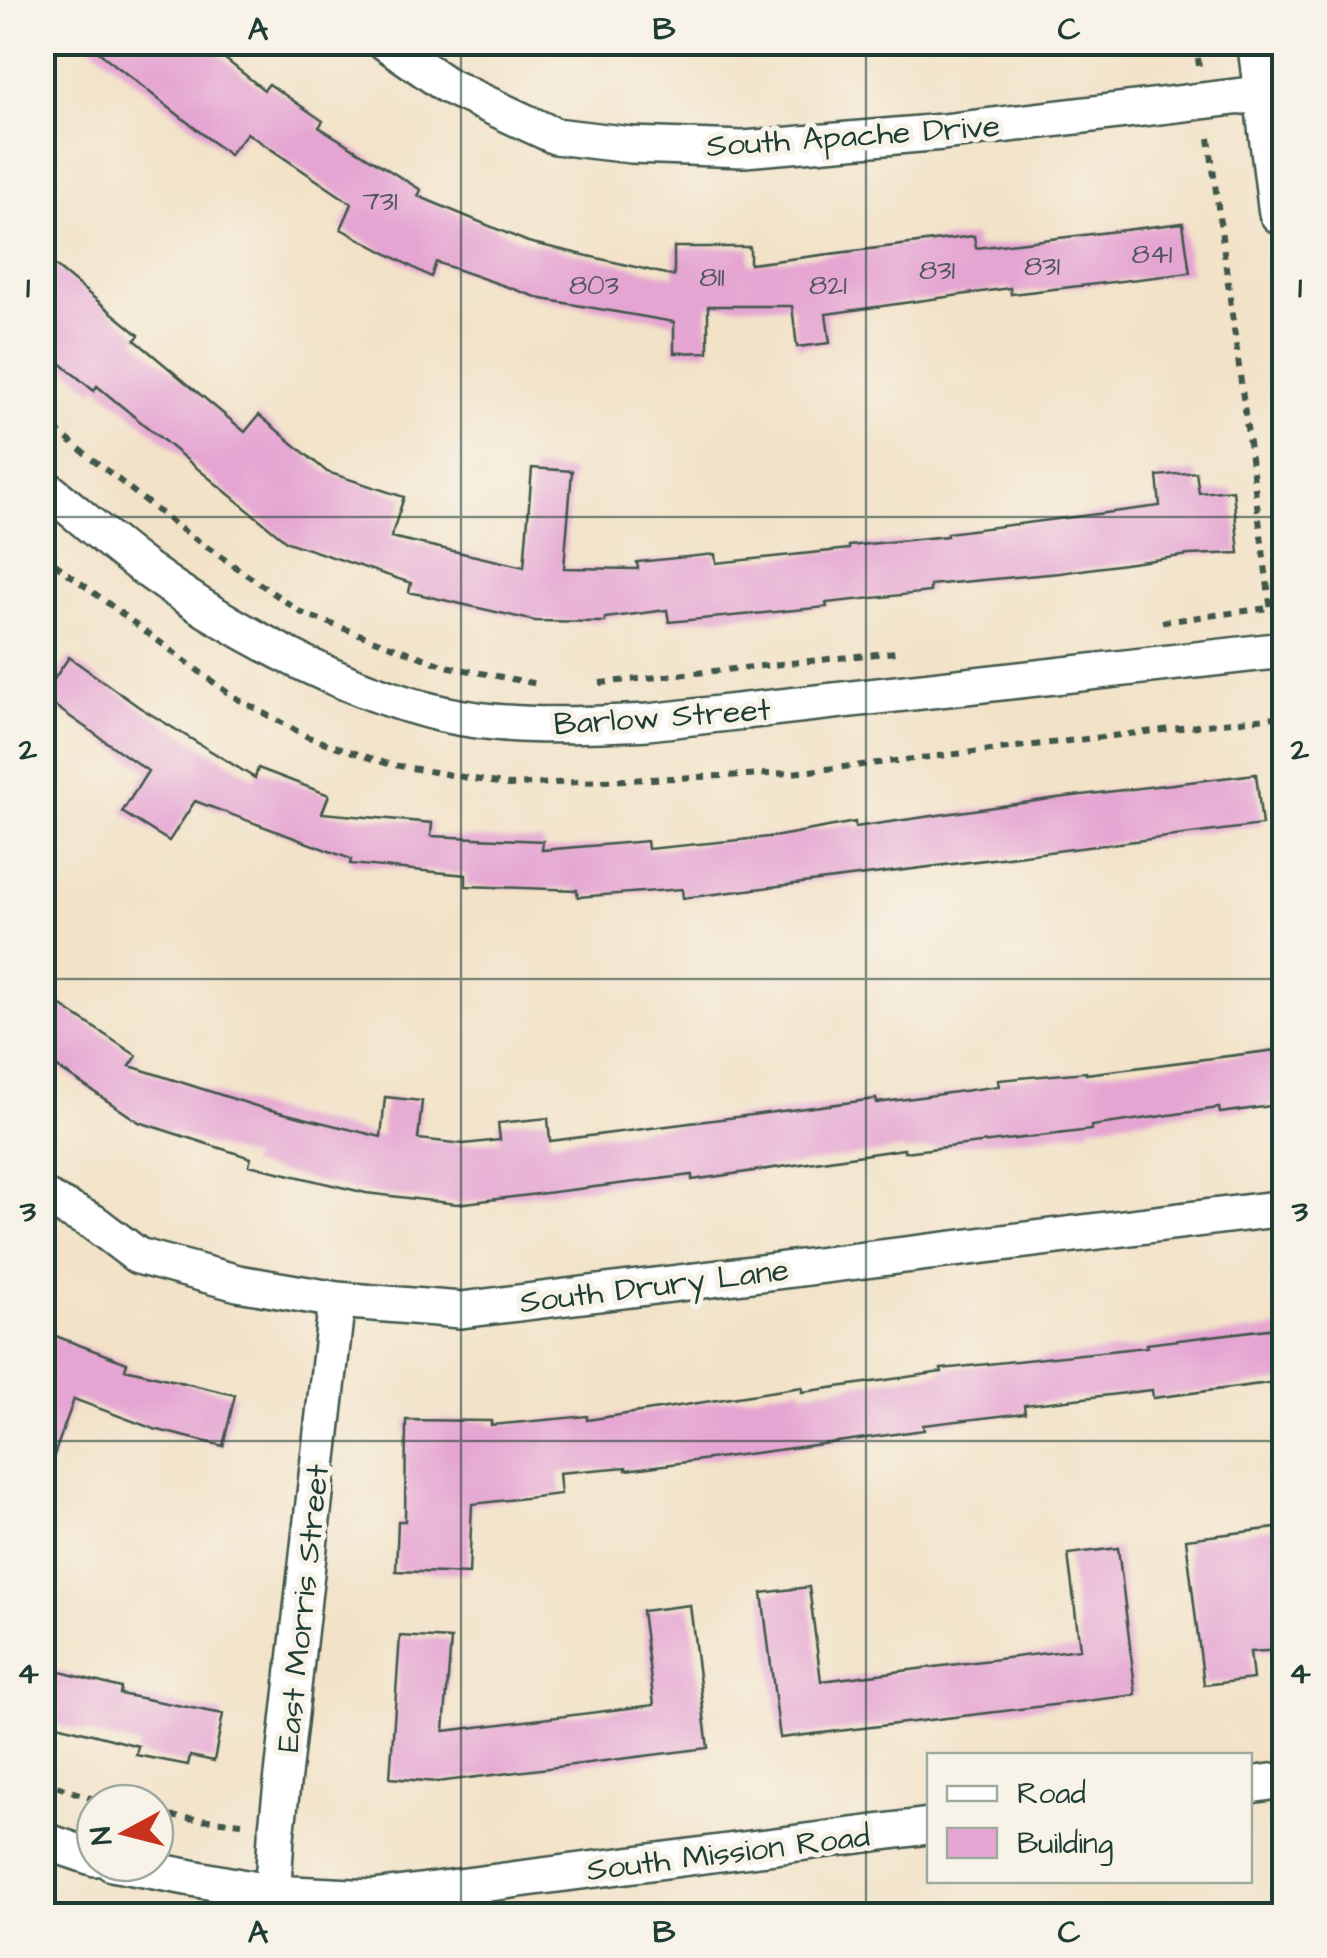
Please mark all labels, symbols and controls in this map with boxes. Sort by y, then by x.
text: A [248,7,269,52]
text: B [653,7,676,52]
text: C [1058,7,1081,52]
street label: South Apache Drive [705,104,1002,169]
house number: 731 [362,182,398,221]
house number: 841 [1132,235,1173,274]
house number: 831 [1024,247,1060,286]
house number: 831 [919,251,955,290]
house number: 811 [699,258,725,297]
text: 1 [26,265,30,310]
text: 1 [1298,265,1302,310]
house number: 803 [569,266,619,305]
house number: 821 [809,266,847,305]
street label: Barlow Street [552,687,772,748]
text: 2 [18,727,38,772]
text: 2 [1290,727,1310,772]
text: 3 [19,1189,37,1234]
text: 3 [1291,1189,1309,1234]
street label: South Drury Lane [517,1248,791,1325]
street label: East Morris Street [266,1462,341,1754]
text: 4 [17,1651,39,1696]
text: 4 [1289,1651,1311,1696]
legend [927,1753,1252,1883]
text: Road [1017,1773,1086,1815]
north arrow [75,1783,175,1883]
street label: South Mission Road [584,1814,872,1893]
text: Building [1017,1823,1113,1866]
text: N [81,1824,122,1847]
text: A [248,1910,269,1955]
text: B [653,1910,676,1955]
text: C [1058,1910,1081,1955]

